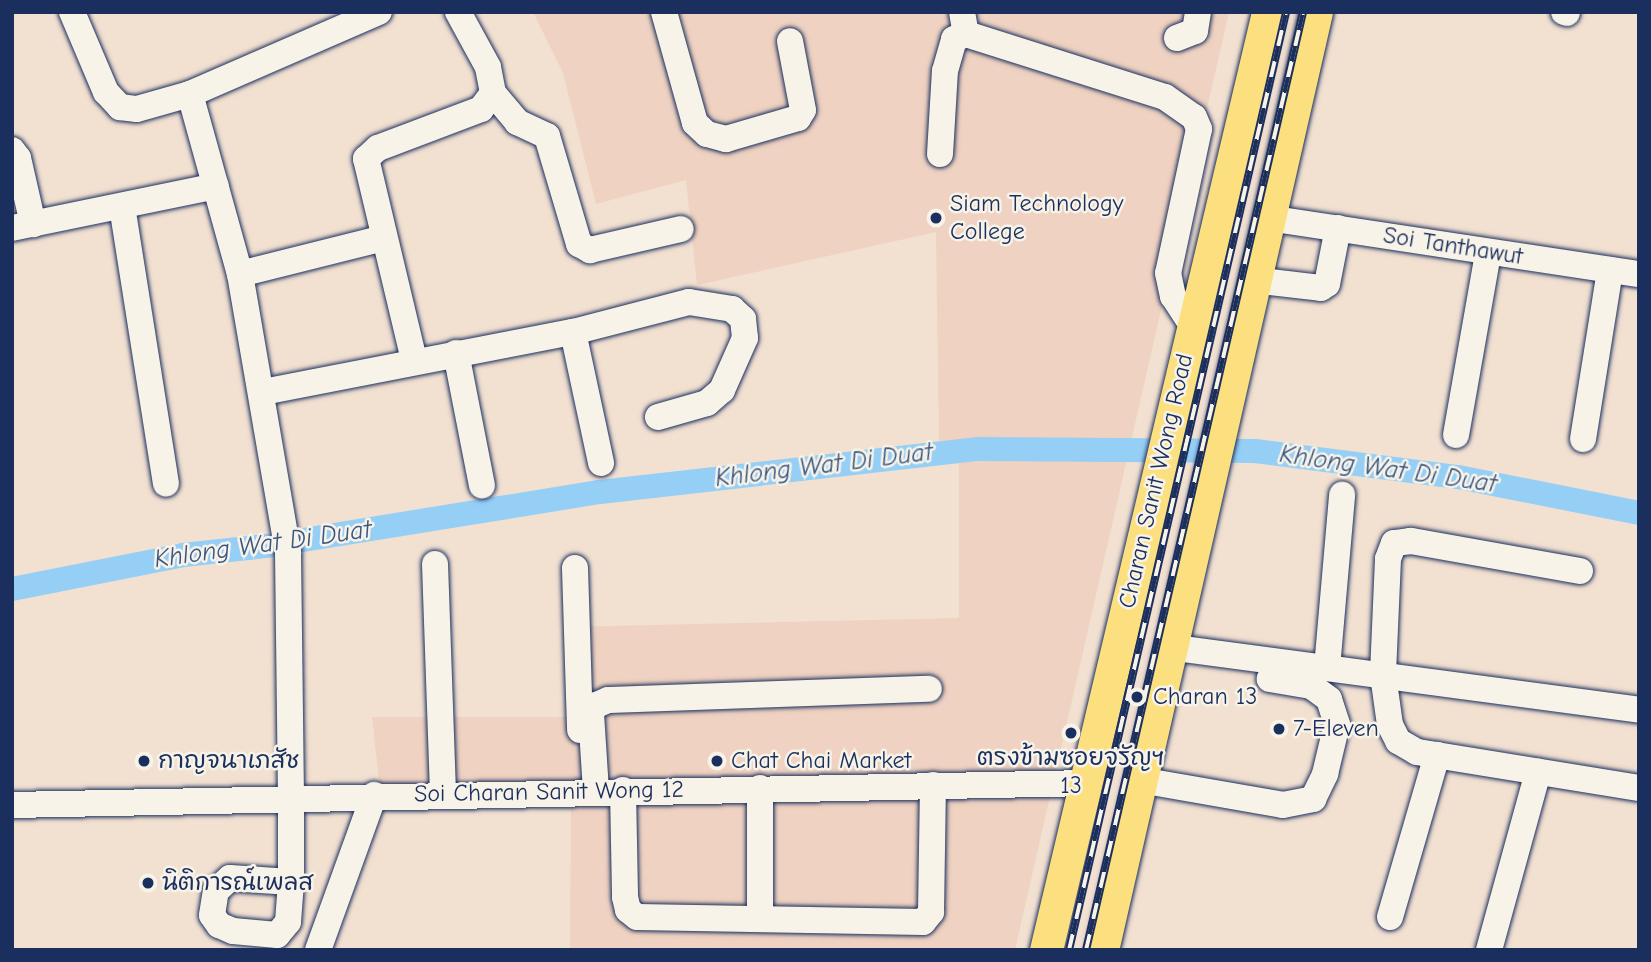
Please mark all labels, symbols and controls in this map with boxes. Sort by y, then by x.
place label: Siam Technology College [950,190,1123,246]
marker: Siam Technology College [928,210,944,226]
street label: Soi Tanthawut [1381,221,1525,271]
street label: Charan Sanit Wong Road [1113,351,1199,611]
water label: Khlong Wat Di Duat [713,437,935,495]
water label: Khlong Wat Di Duat [1277,439,1499,501]
water label: Khlong Wat Di Duat [152,514,374,576]
place label: Charan 13 [1153,683,1257,711]
marker: Charan 13 [1127,687,1147,707]
place label: 7-Eleven [1293,715,1379,743]
marker: 7-Eleven [1271,721,1287,737]
marker: ตรงข้ามซอยจรัญฯ 13 [1063,725,1079,741]
place label: ตรงข้ามซอยจรัญฯ 13 [977,744,1165,800]
place label: กาญจนาเภสัช [158,747,299,775]
place label: Chat Chai Market [731,747,911,775]
marker: กาญจนาเภสัช [136,753,152,769]
marker: Chat Chai Market [709,753,725,769]
street label: Soi Charan Sanit Wong 12 [414,775,684,809]
place label: นิติการณ์เพลส [162,869,312,897]
marker: นิติการณ์เพลส [140,875,156,891]

